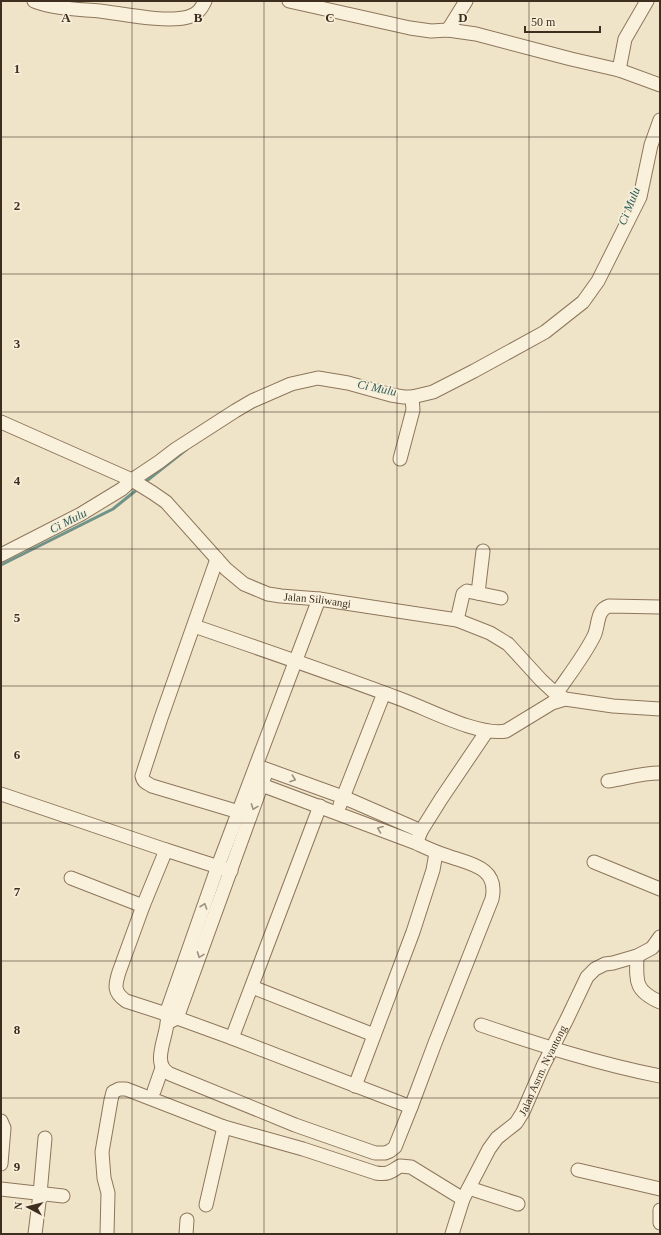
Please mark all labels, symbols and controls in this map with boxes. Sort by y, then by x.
scale bar [525,8,600,34]
text: A [61,10,71,25]
text: B [194,10,203,25]
text: C [325,10,335,25]
text: D [458,10,468,25]
text: 50 m [531,15,556,29]
text: 1 [14,61,20,76]
water label: Ci Mulu [615,185,643,227]
text: 2 [14,198,20,213]
text: 3 [14,336,21,351]
water label: Ci Mulu [356,377,398,399]
text: 4 [14,473,21,488]
water label: Ci Mulu [47,506,89,536]
street label: Jalan Siliwangi [283,590,352,610]
text: 5 [14,610,21,625]
text: 6 [14,747,21,762]
one-way arrow [289,775,296,783]
one-way arrow [251,804,259,811]
one-way arrow [376,826,383,834]
text: 7 [14,884,21,899]
one-way arrow [199,903,208,910]
one-way arrow [196,952,205,959]
text: 8 [14,1022,21,1037]
street label: Jalan Asrm. Nyantong [516,1023,569,1118]
text: 9 [14,1159,21,1174]
north arrow [8,1187,48,1227]
text: N [12,1201,25,1210]

